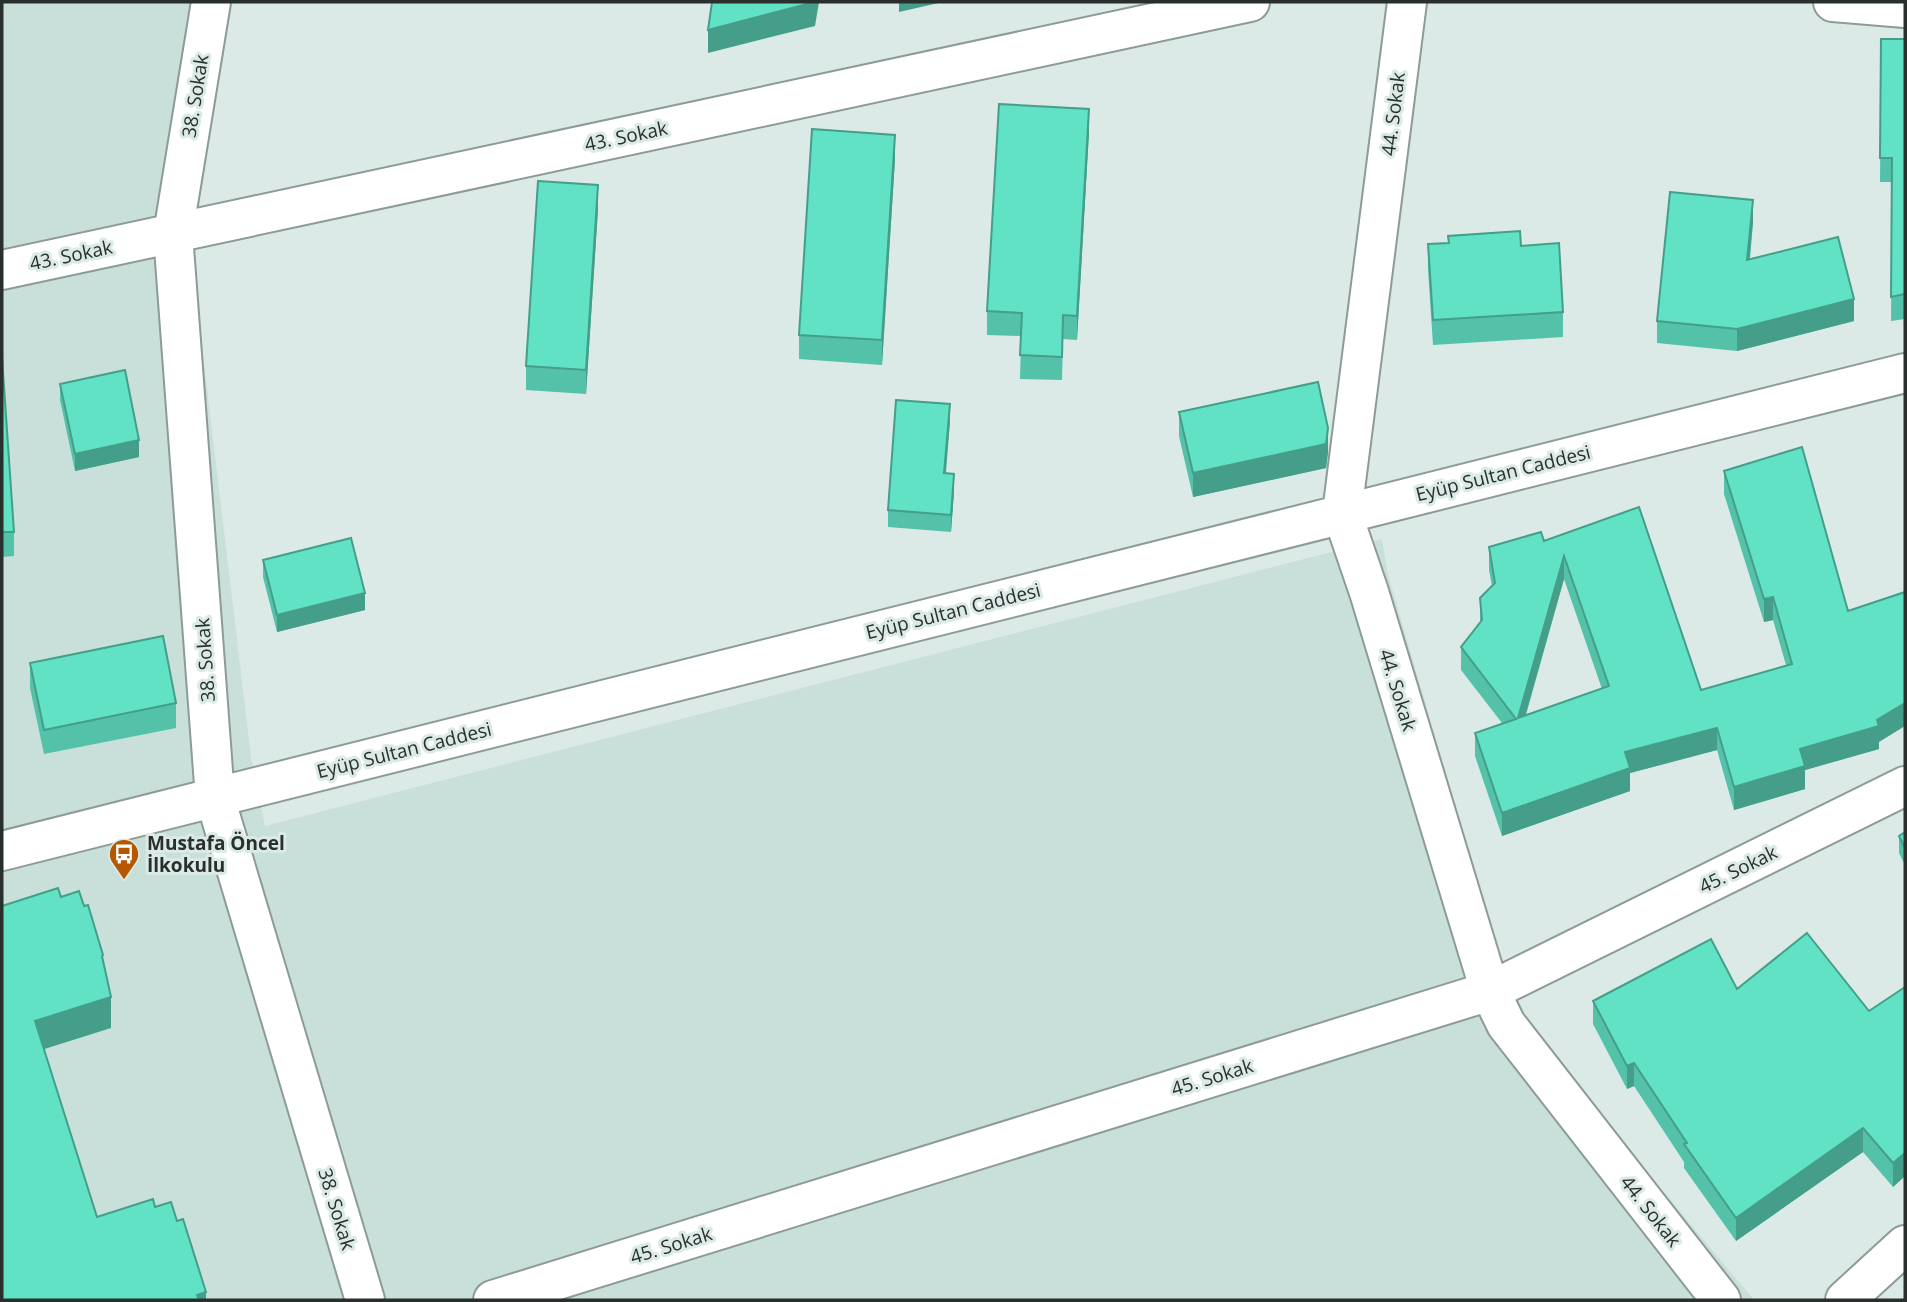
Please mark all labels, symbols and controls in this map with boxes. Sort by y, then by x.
street label: 38. Sokak [176,52,214,140]
street label: 44. Sokak [1375,71,1411,157]
street label: 43. Sokak [582,115,670,157]
street label: 43. Sokak [27,234,115,276]
street label: Eyüp Sultan Caddesi [1413,439,1593,507]
street label: Eyüp Sultan Caddesi [863,577,1043,645]
street label: 38. Sokak [189,617,221,703]
street label: 44. Sokak [1373,646,1423,734]
street label: Eyüp Sultan Caddesi [314,716,494,784]
place label: Mustafa Öncel İlkokulu [147,830,285,878]
bus stop icon: Mustafa Öncel İlkokulu [107,837,141,881]
street label: 45. Sokak [1695,839,1781,899]
street label: 45. Sokak [1168,1052,1256,1102]
street label: 38. Sokak [312,1165,362,1253]
street label: 44. Sokak [1615,1170,1687,1252]
street label: 45. Sokak [627,1220,715,1270]

